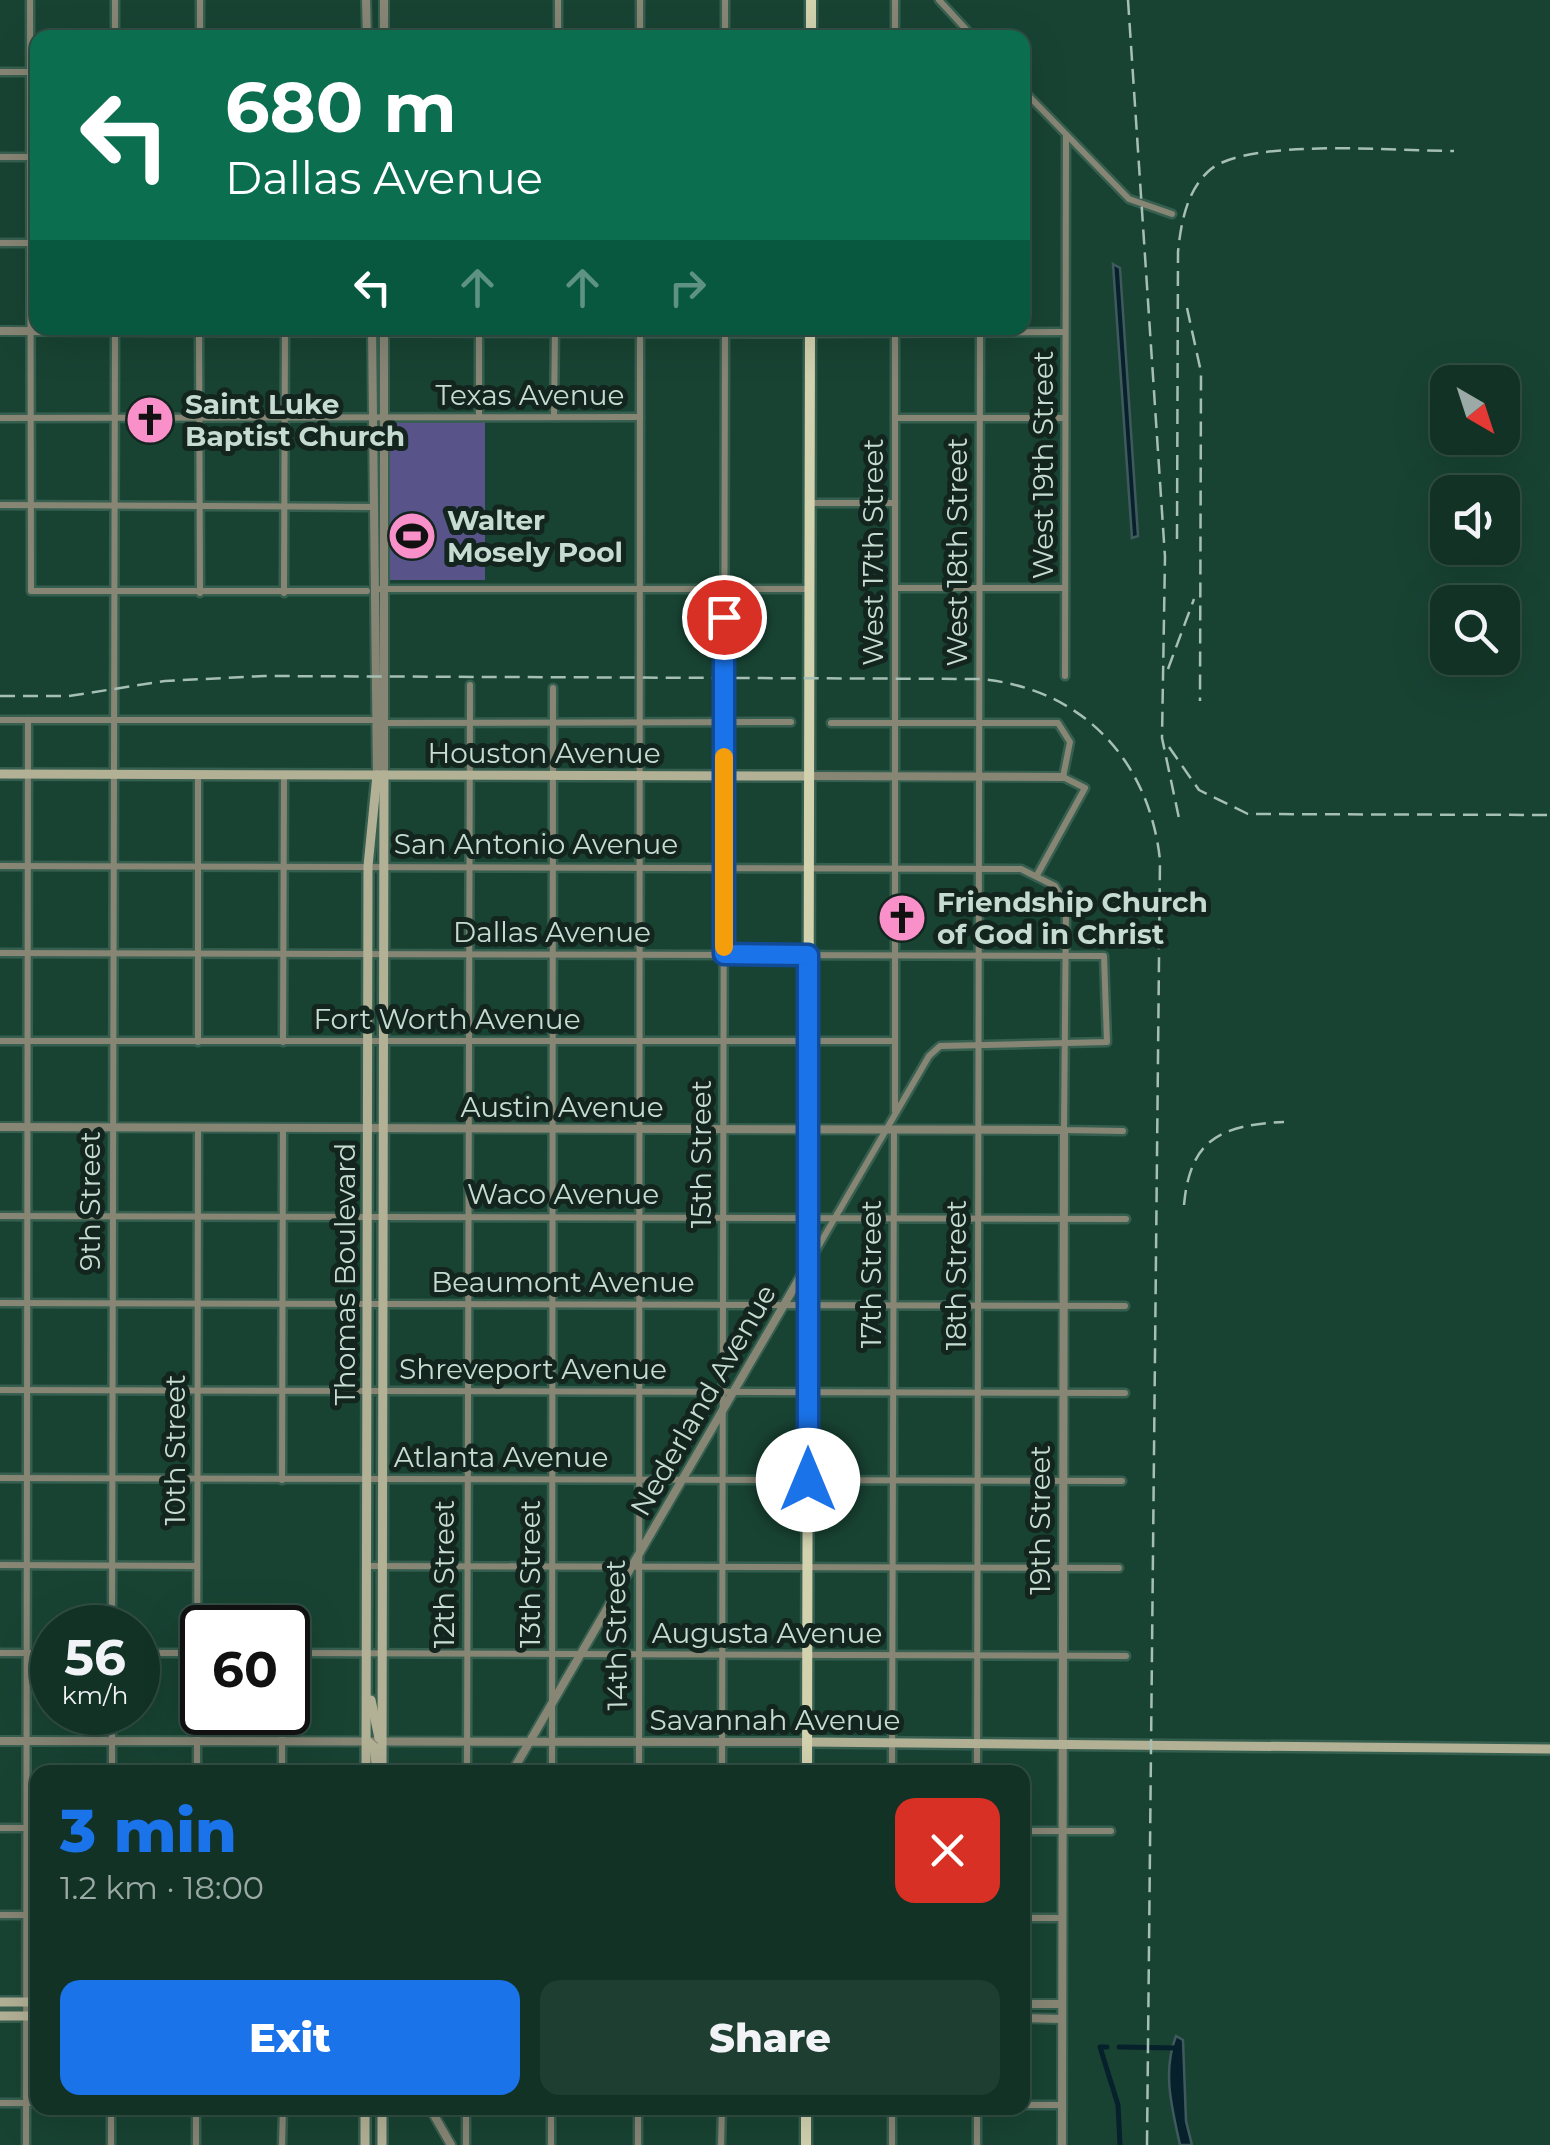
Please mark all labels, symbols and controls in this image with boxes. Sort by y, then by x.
text: 680 m [225,64,457,150]
icon: left [60,70,190,200]
text: Dallas Avenue [225,150,543,205]
icon: left [345,260,400,315]
icon: ahead [450,260,505,315]
icon: ahead [555,260,610,315]
icon: right [660,260,715,315]
street label: West 19th Street [1026,351,1060,579]
north arrow [1430,365,1520,455]
map controls [1430,365,1520,675]
street label: Texas Avenue [436,378,624,412]
place label: Saint Luke Baptist Church [185,387,405,453]
church icon: Saint Luke Baptist Church [124,394,176,446]
street label: West 18th Street [940,437,974,667]
street label: West 17th Street [856,438,890,666]
button: sound [1430,475,1520,565]
place label: Walter Mosely Pool [447,503,623,569]
sports icon: Walter Mosely Pool [386,510,438,562]
pin [682,575,767,660]
button: search [1430,585,1520,675]
icon: arrive [697,590,752,645]
street label: Houston Avenue [427,736,661,770]
street label: San Antonio Avenue [394,827,678,861]
place label: Friendship Church of God in Christ [937,885,1208,951]
church icon: Friendship Church of God in Christ [876,892,928,944]
street label: Dallas Avenue [453,915,651,949]
street label: Fort Worth Avenue [313,1002,581,1036]
street label: 15th Street [684,1080,718,1228]
street label: Austin Avenue [460,1090,664,1124]
street label: 9th Street [73,1131,107,1271]
street label: Thomas Boulevard [328,1143,362,1405]
street label: Waco Avenue [467,1177,659,1211]
street label: 17th Street [854,1200,888,1348]
street label: 18th Street [939,1200,973,1350]
street label: Beaumont Avenue [431,1265,695,1299]
street label: Nederland Avenue [623,1278,783,1522]
street label: Shreveport Avenue [399,1352,667,1386]
street label: 10th Street [158,1374,192,1526]
position arrow [756,1428,860,1532]
street label: Atlanta Avenue [394,1440,608,1474]
street label: 19th Street [1023,1445,1057,1595]
street label: 12th Street [427,1500,461,1648]
street label: 13th Street [513,1500,547,1648]
street label: 14th Street [598,1559,634,1711]
speed limit sign: 60 [180,1605,310,1735]
street label: Augusta Avenue [652,1616,882,1650]
text: 56 [64,1627,126,1688]
text: km/h [62,1680,128,1710]
street label: Savannah Avenue [650,1703,900,1737]
text: 3 min [60,1794,237,1867]
button: close [895,1798,1000,1903]
text: 1.2 km · 18:00 [60,1868,264,1907]
button: Exit [60,1980,520,2095]
button: Share [540,1980,1000,2095]

